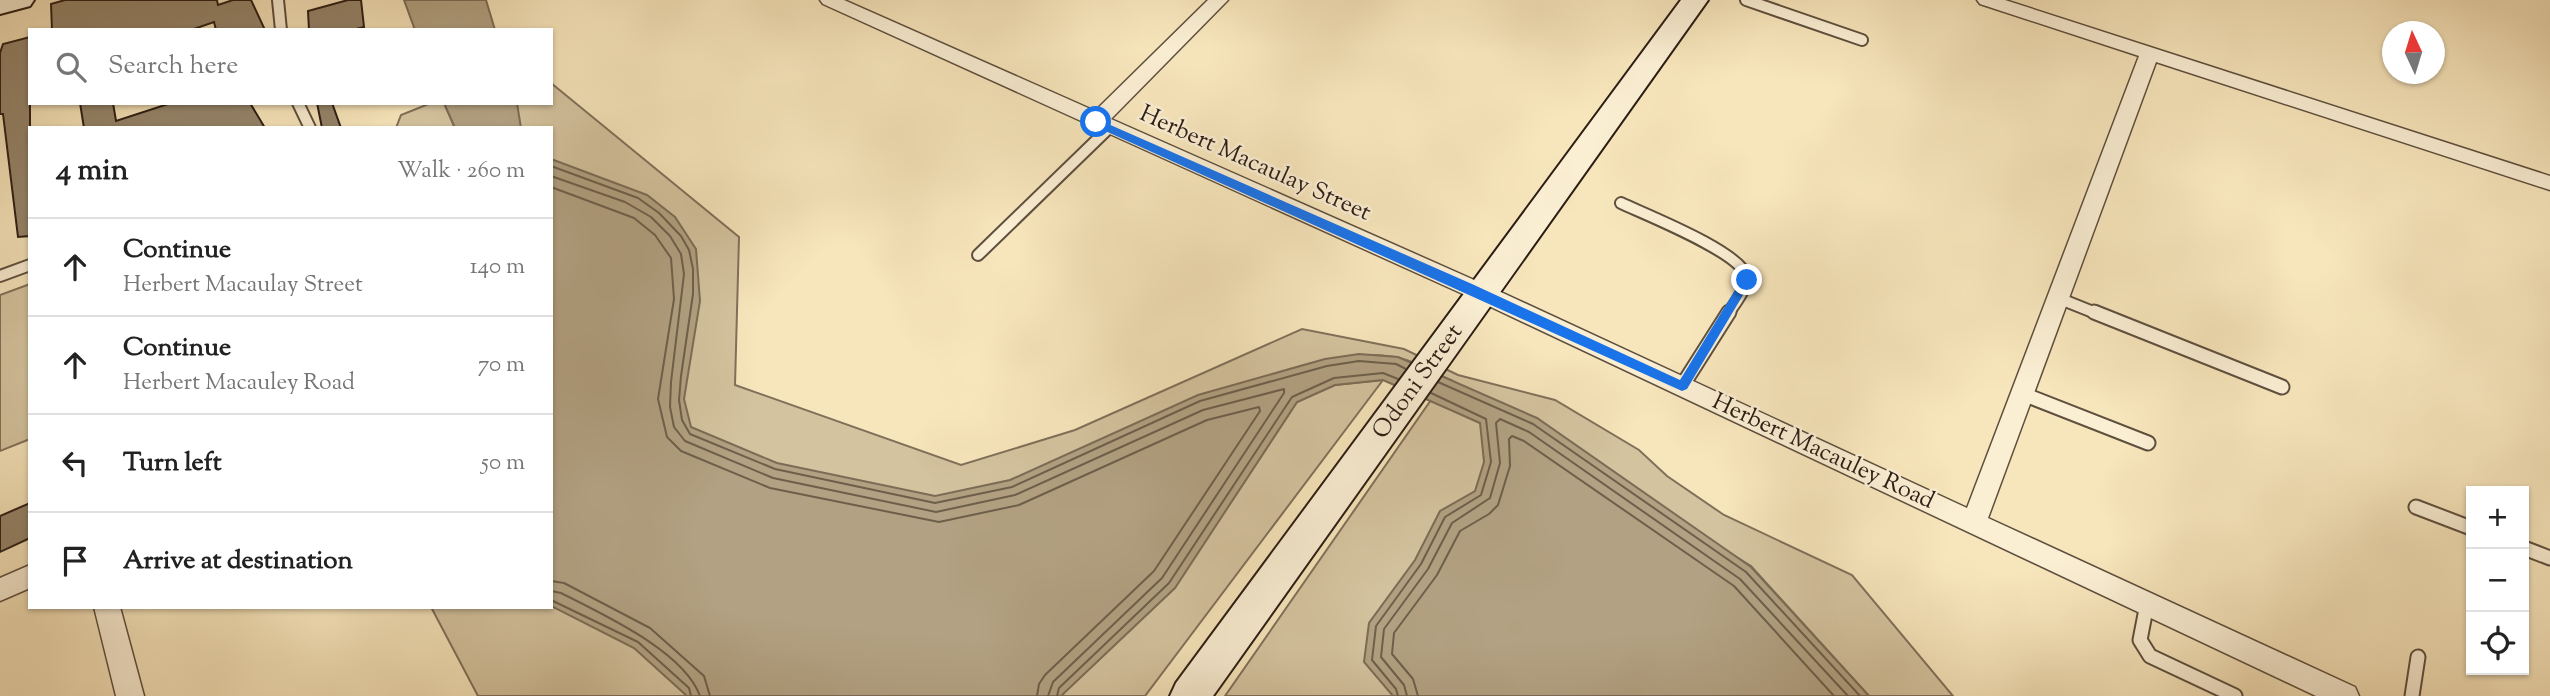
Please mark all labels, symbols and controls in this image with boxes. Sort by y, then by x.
north arrow [2382,21,2445,84]
search box [28,28,553,105]
icon: search [52,48,90,86]
text: Search here [108,48,238,85]
street label: Herbert Macaulay Street [1134,98,1376,230]
route start [1080,106,1111,137]
text: 4 min [56,150,129,193]
text: Walk · 260 m [397,155,525,188]
text: Continue [123,232,231,269]
icon: ahead [56,248,94,286]
text: 140 m [470,251,525,284]
route end [1731,264,1762,295]
text: Herbert Macaulay Street [123,269,363,302]
street label: Odoni Street [1365,317,1471,447]
text: Continue [123,330,231,367]
icon: ahead [56,346,94,384]
text: 70 m [478,349,525,382]
text: Herbert Macauley Road [123,367,355,400]
street label: Herbert Macauley Road [1706,385,1940,519]
icon: left [56,444,94,482]
text: Turn left [123,445,222,482]
text: 50 m [481,447,525,480]
map controls [2466,486,2529,675]
button: + [2466,486,2529,549]
icon: arrive [56,542,94,580]
text: Arrive at destination [123,543,353,580]
button: − [2466,549,2529,612]
button: locate [2466,612,2529,675]

